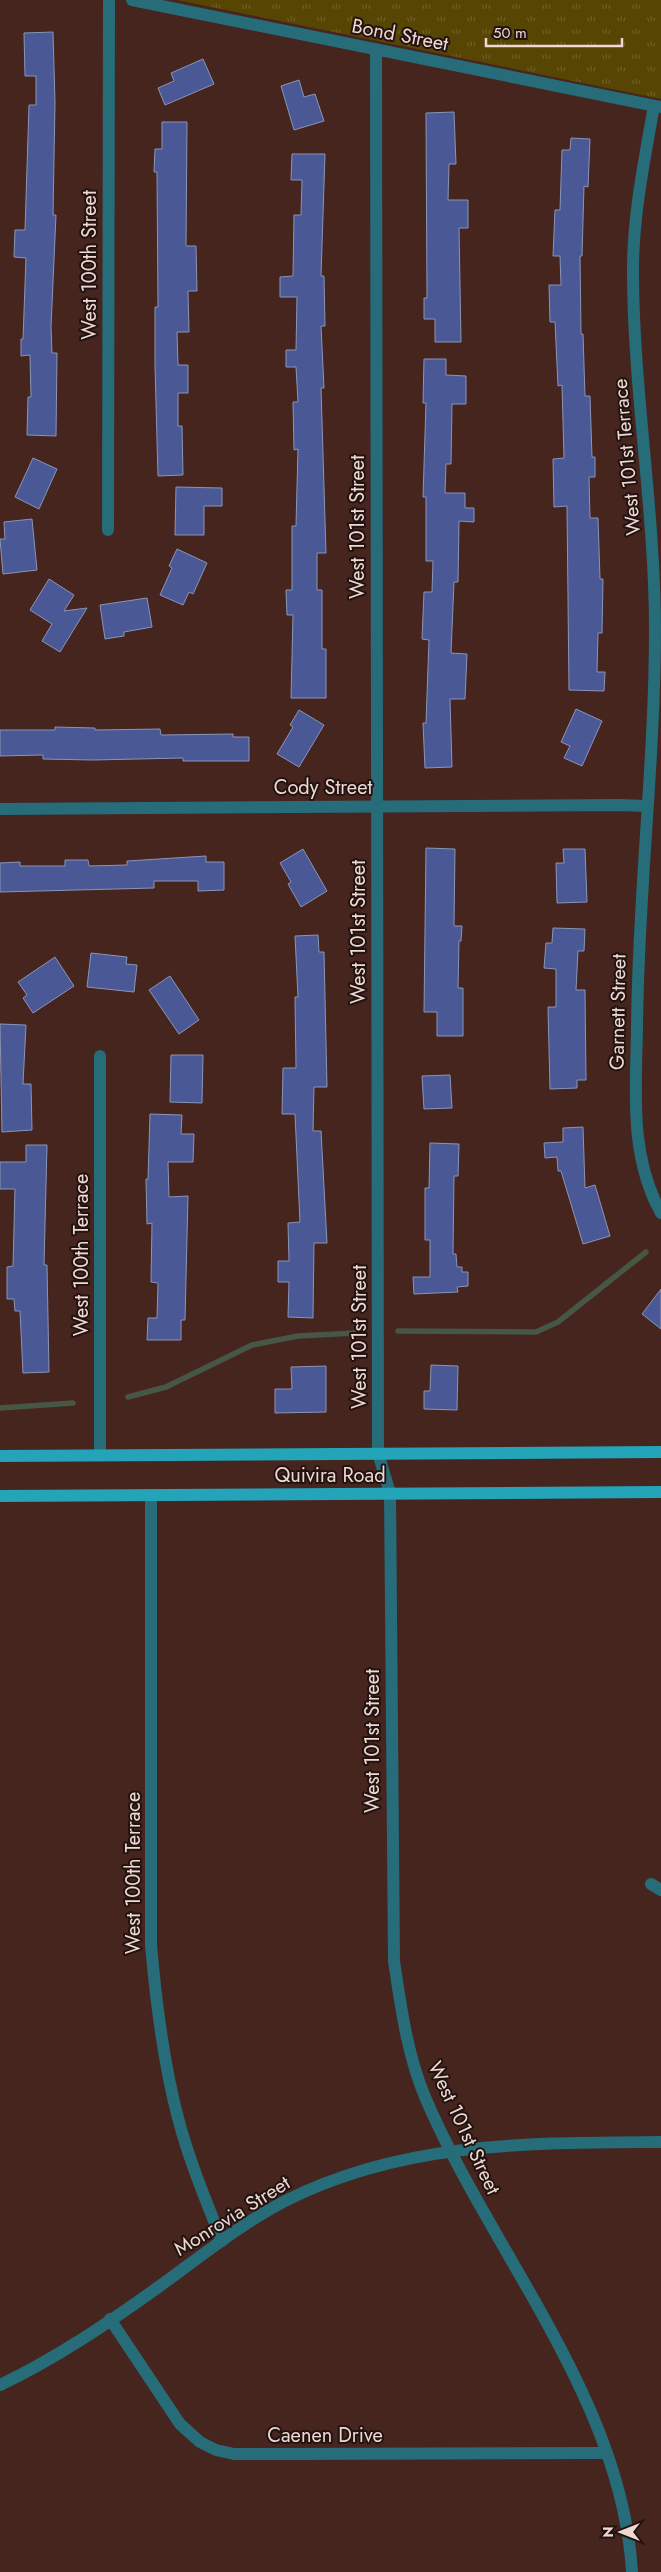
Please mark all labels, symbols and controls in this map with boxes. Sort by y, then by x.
street label: Bond Street [349,11,451,59]
scale bar [486,15,622,47]
text: 50 m [493,22,527,44]
street label: West 100th Street [75,190,104,340]
street label: West 101st Terrace [606,378,648,536]
street label: West 101st Street [343,455,372,599]
street label: Cody Street [274,773,372,802]
street label: West 101st Street [344,860,373,1004]
street label: Garnett Street [602,954,634,1070]
street label: West 100th Terrace [67,1174,96,1336]
street label: West 101st Street [345,1265,374,1409]
street label: Quivira Road [274,1461,386,1490]
street label: West 101st Street [358,1669,387,1813]
street label: West 100th Terrace [119,1792,148,1954]
street label: West 101st Street [420,2057,508,2200]
street label: Monrovia Street [168,2169,296,2263]
street label: Caenen Drive [267,2421,383,2450]
north arrow [596,2507,646,2557]
text: N [598,2526,618,2538]

